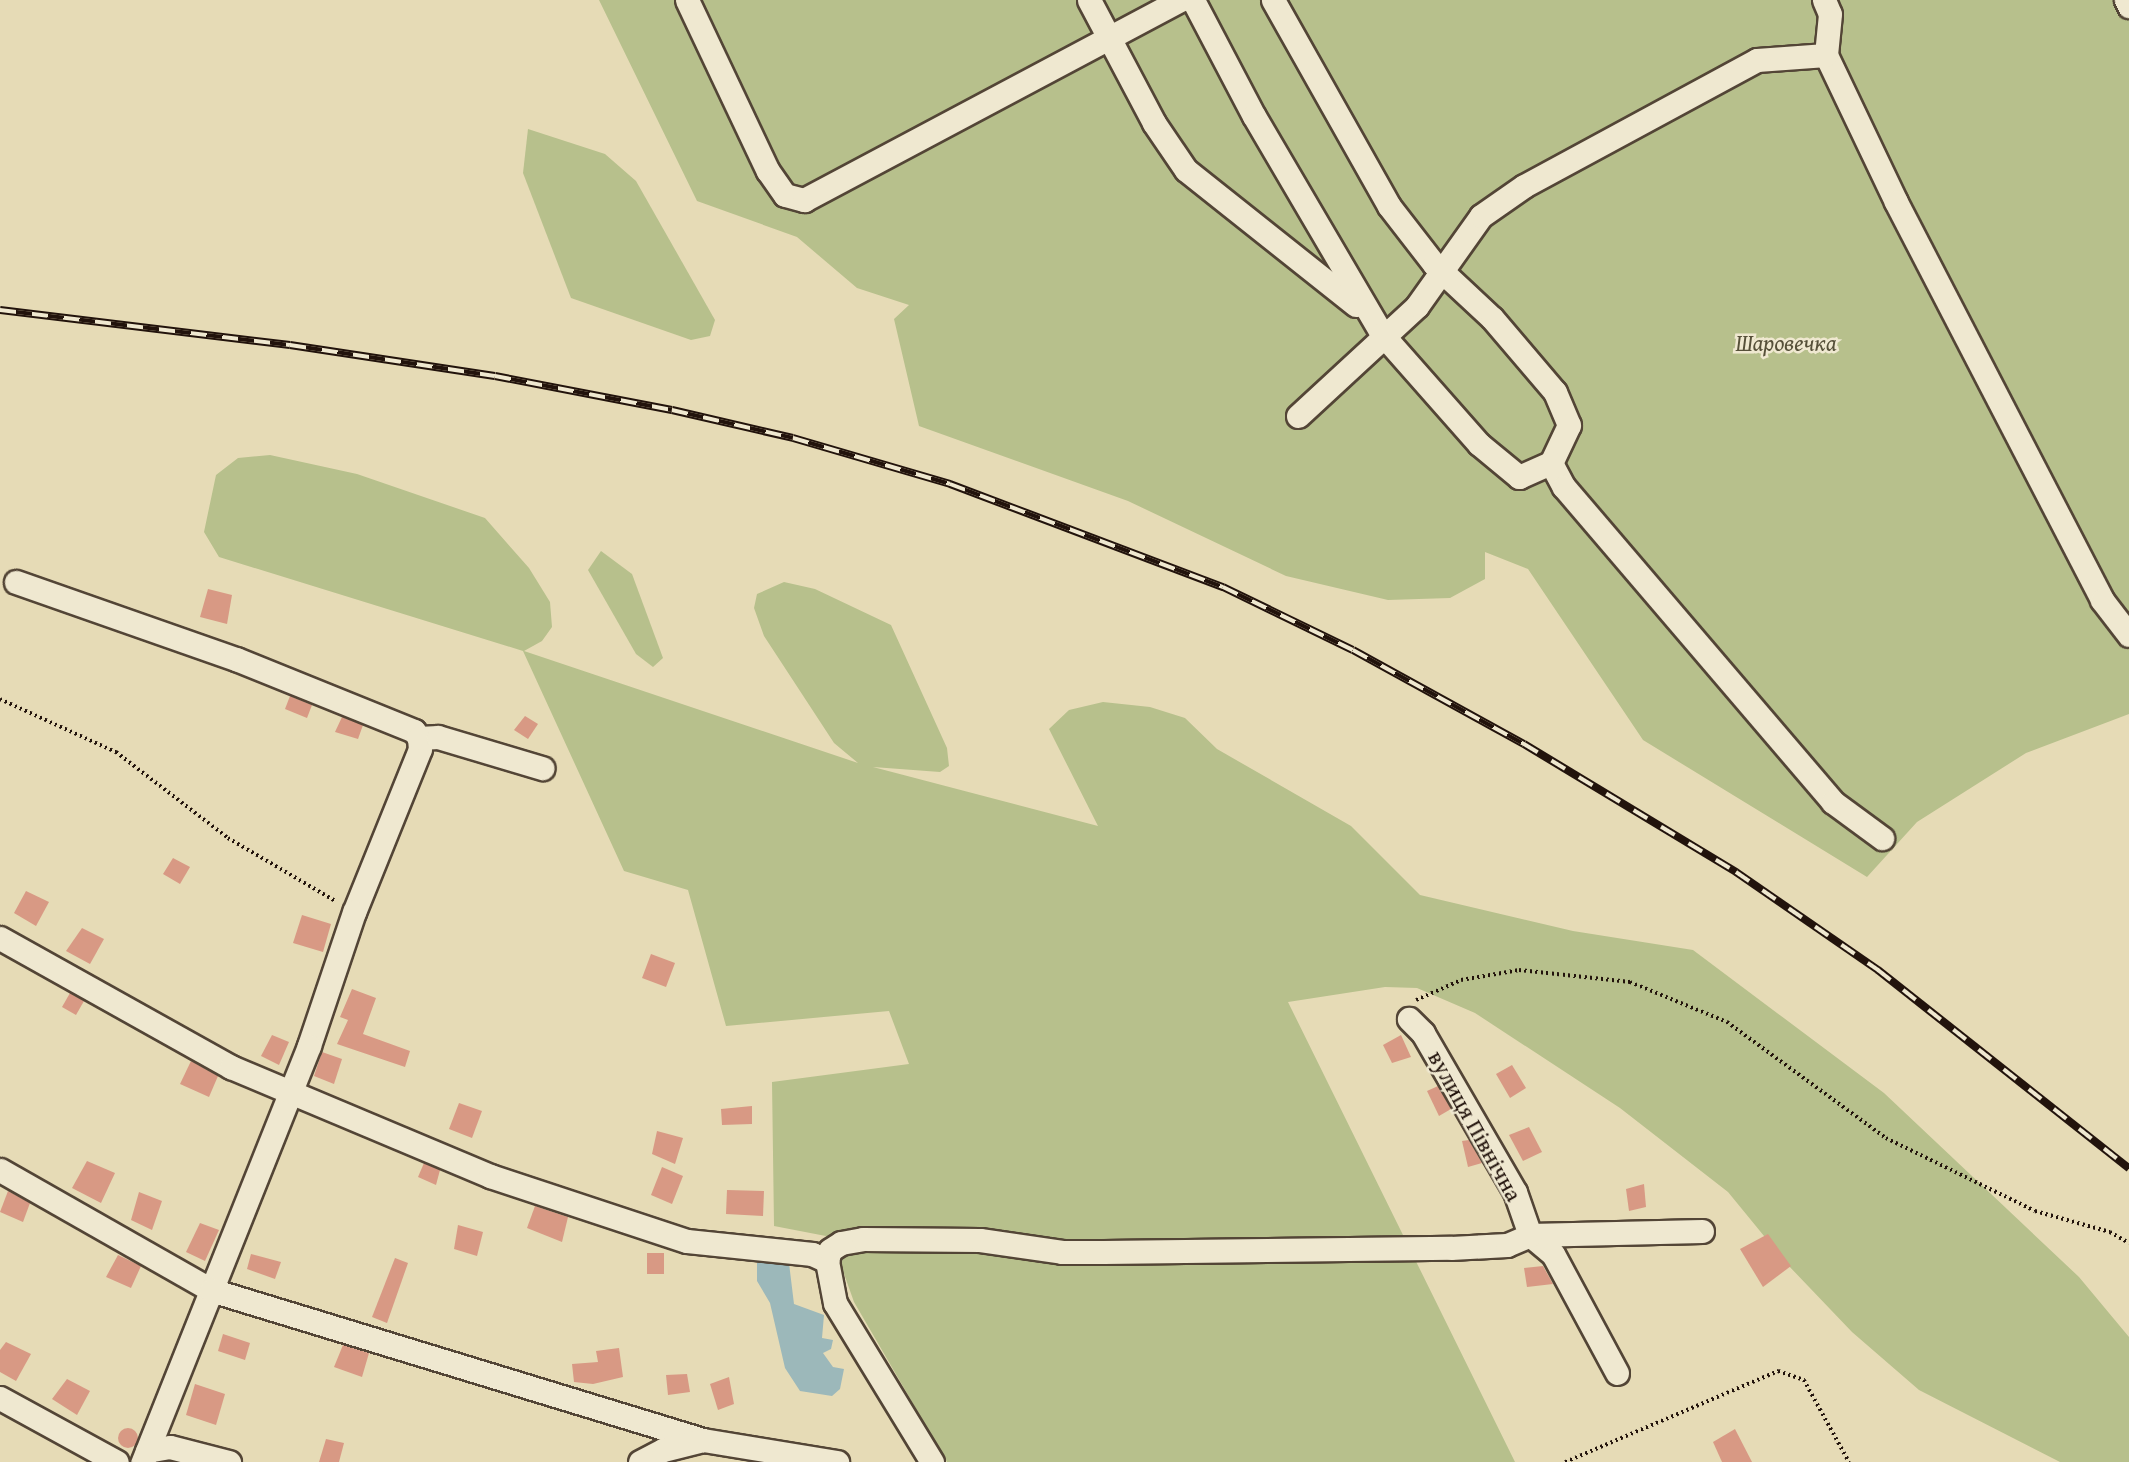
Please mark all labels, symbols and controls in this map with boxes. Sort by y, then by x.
park label: Шаровечка [1735,329,1837,357]
street label: вулиця Північна [1422,1046,1528,1206]

